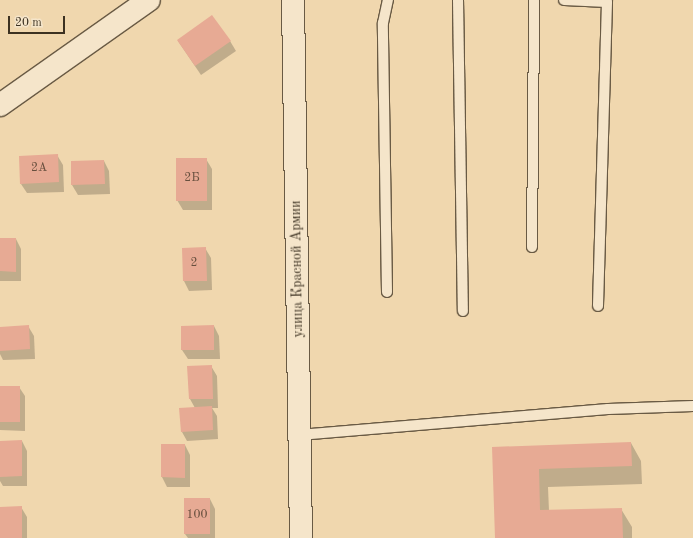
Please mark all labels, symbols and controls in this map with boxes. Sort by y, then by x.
scale bar [10,8,67,34]
text: 20 m [15,17,42,29]
house number: 2А [31,162,47,176]
house number: 2Б [184,172,200,186]
street label: улица Красной Армии [287,200,307,338]
house number: 2 [191,257,197,271]
house number: 100 [187,509,207,523]

